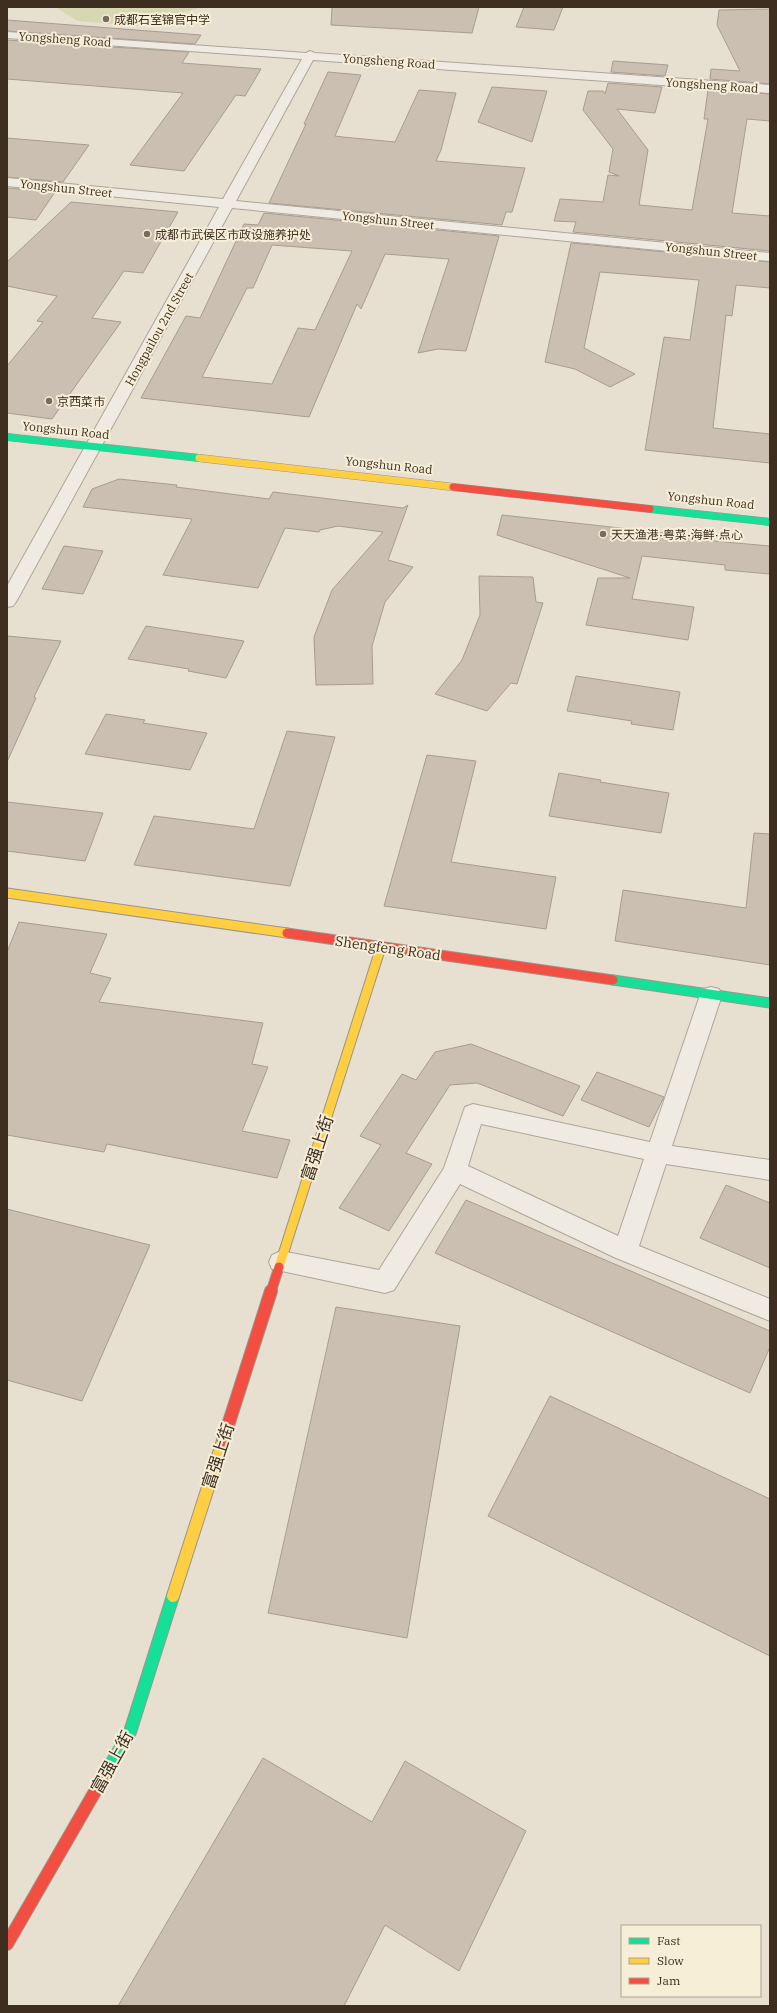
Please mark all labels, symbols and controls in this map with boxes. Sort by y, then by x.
place label: 成都石室锦官中学 [114,12,210,27]
marker: 成都石室锦官中学 [101,14,111,24]
street label: Yongsheng Road [18,28,112,50]
street label: Yongsheng Road [342,50,436,72]
street label: Yongsheng Road [665,74,759,96]
street label: Yongshun Street [19,176,113,200]
street label: Yongshun Street [341,208,435,232]
place label: 成都市武侯区市政设施养护处 [155,227,311,242]
marker: 成都市武侯区市政设施养护处 [142,229,152,239]
street label: Yongshun Street [664,239,758,263]
street label: Hongpailou 2nd Street [122,270,196,388]
place label: 京西菜市 [57,394,105,409]
marker: 京西菜市 [44,396,54,406]
street label: Yongshun Road [22,418,110,442]
street label: Yongshun Road [345,453,433,477]
street label: Yongshun Road [667,488,755,512]
place label: 天天渔港·粤菜·海鲜·点心 [611,527,743,542]
marker: 天天渔港·粤菜·海鲜·点心 [598,529,608,539]
street label: Shengfeng Road [334,932,442,964]
street label: 富强上街 [296,1112,338,1184]
street label: 富强上街 [197,1420,239,1492]
street label: 富强上街 [86,1727,138,1797]
legend [621,1925,761,1997]
text: Fast [657,1933,681,1948]
text: Slow [657,1953,684,1968]
text: Jam [657,1973,681,1988]

